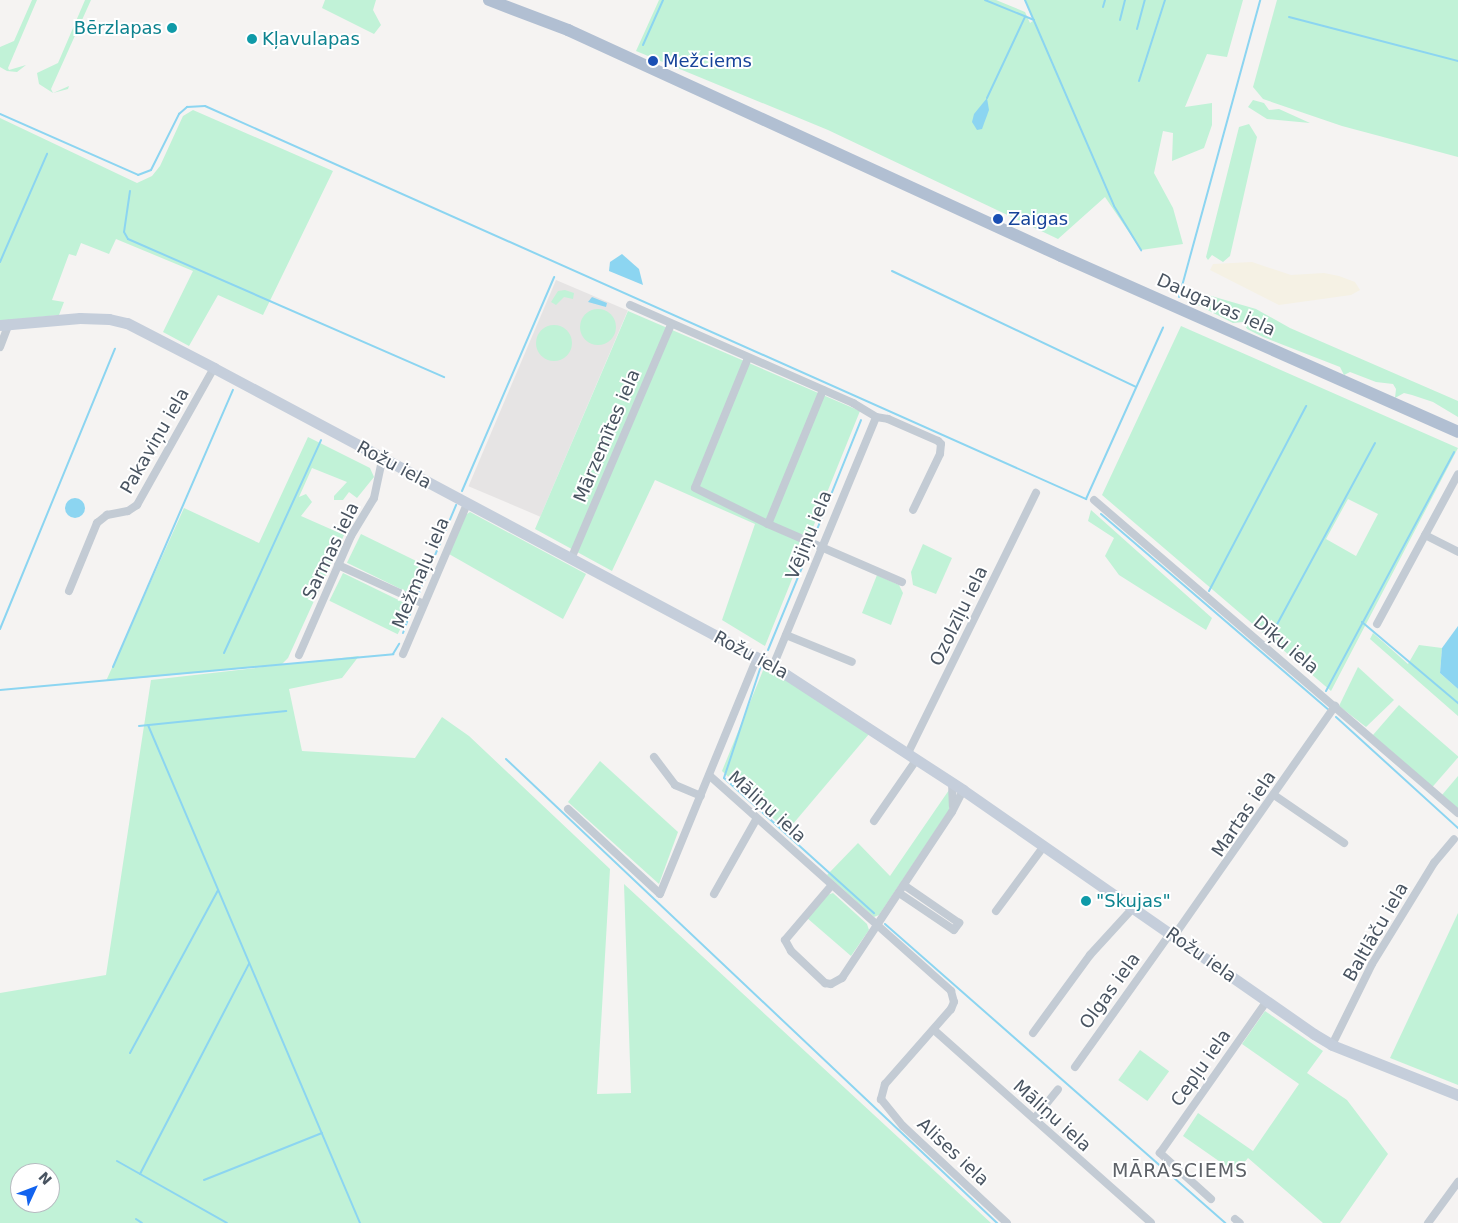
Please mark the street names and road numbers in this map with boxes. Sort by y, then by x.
street label: Daugavas iela [1153,269,1279,341]
street label: Mārzemītes iela [569,366,645,506]
street label: Pakaviņu iela [116,384,194,498]
street label: Rožu iela [353,436,435,494]
street label: Vējiņu iela [781,487,837,583]
street label: Sarmas iela [298,499,364,603]
street label: Mežmaļu iela [388,514,454,632]
street label: Ozolzīļu iela [926,563,992,669]
street label: Dīķu iela [1249,611,1323,679]
street label: Rožu iela [710,626,792,684]
street label: Māliņu iela [724,766,810,848]
street label: Martas iela [1207,767,1281,861]
street label: Baltlāču iela [1339,879,1413,985]
street label: Rožu iela [1161,923,1241,987]
street label: Olgas iela [1075,949,1145,1033]
street label: Cepļu iela [1167,1025,1235,1111]
street label: Māliņu iela [1009,1075,1095,1157]
street label: Alises iela [913,1113,993,1191]

